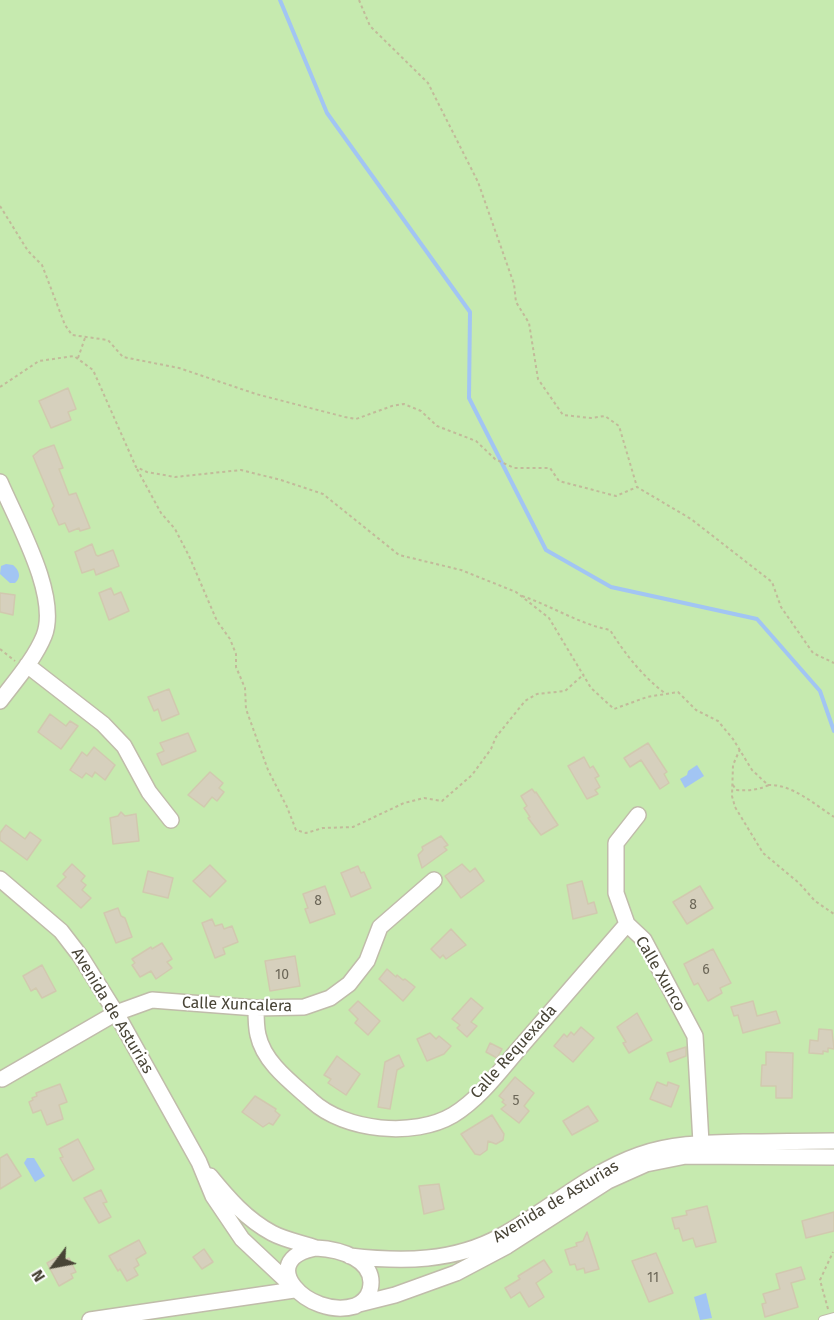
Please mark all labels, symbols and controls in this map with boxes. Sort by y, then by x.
house number: 8 [314,893,322,909]
house number: 8 [689,897,697,913]
street label: Calle Xunco [631,933,689,1015]
street label: Avenida de Asturias [67,945,157,1077]
house number: 6 [702,962,710,978]
house number: 10 [275,967,289,983]
street label: Calle Xuncalera [181,993,293,1017]
street label: Calle Requexada [467,1001,561,1103]
house number: 5 [512,1093,520,1109]
street label: Avenida de Asturias [490,1157,622,1247]
north arrow [24,1236,84,1296]
text: N [27,1266,49,1285]
house number: 11 [647,1270,659,1286]

